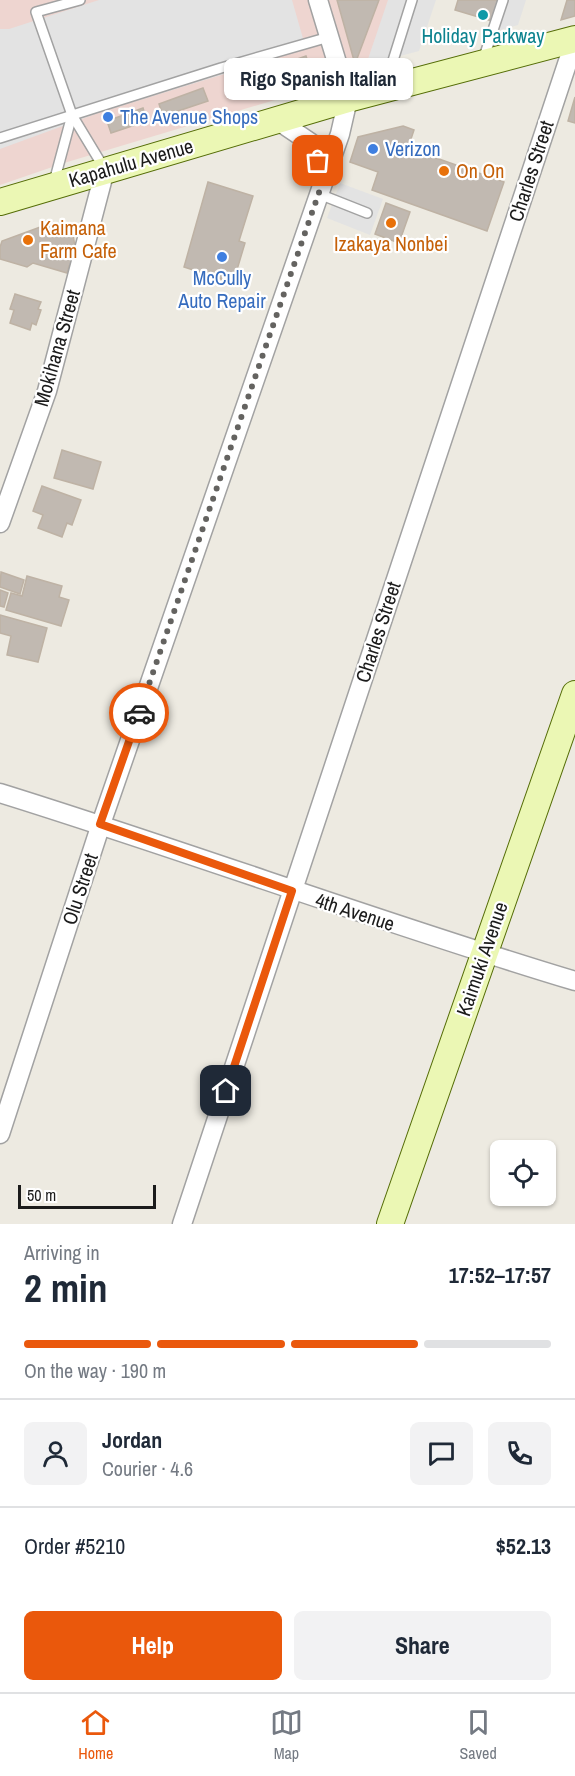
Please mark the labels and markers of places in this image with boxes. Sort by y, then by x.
marker: Holiday Parkway [476,8,490,22]
place label: Holiday Parkway [421,22,545,49]
callout: Rigo Spanish Italian [224,59,412,101]
place label: The Avenue Shops [120,103,258,130]
marker: The Avenue Shops [101,110,115,124]
pin [292,135,343,186]
place label: Verizon [385,135,441,162]
marker: Verizon [366,142,380,156]
place label: On On [456,157,504,184]
marker: On On [437,164,451,178]
place label: Kaimana Farm Cafe [40,214,117,264]
marker: Izakaya Nonbei [384,216,398,230]
place label: Izakaya Nonbei [334,230,448,257]
marker: Kaimana Farm Cafe [21,233,35,247]
marker: McCully Auto Repair [215,250,229,264]
place label: McCully Auto Repair [177,264,266,314]
pin [200,1065,251,1116]

